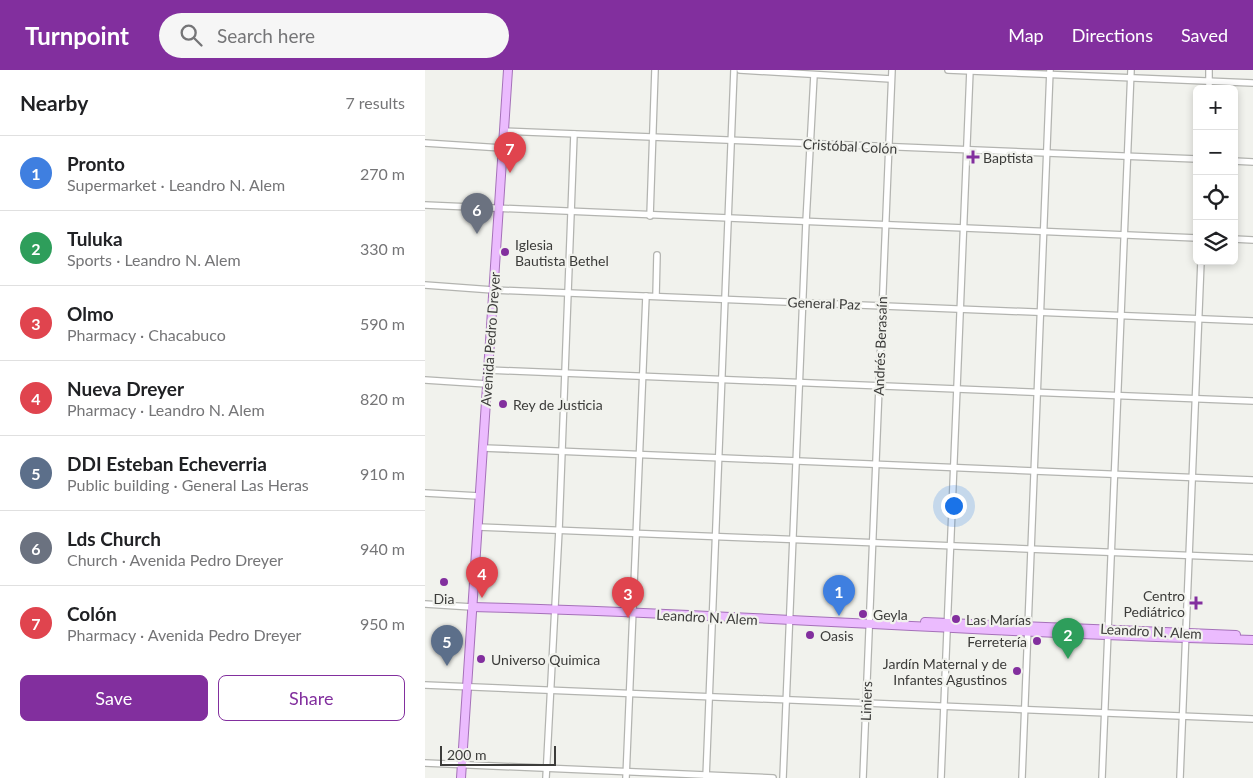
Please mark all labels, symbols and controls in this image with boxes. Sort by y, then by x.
search box [159,13,509,58]
text: Turnpoint [25,21,129,50]
icon: search [177,21,205,49]
text: Search here [217,24,315,47]
text: Map [1008,24,1044,46]
text: Directions [1072,24,1153,46]
text: Saved [1181,24,1228,46]
map controls [1193,85,1238,265]
button: + [1193,85,1238,130]
text: Nearby [20,90,88,115]
text: 7 results [345,93,405,112]
button: − [1193,130,1238,175]
pin: 7 [494,132,526,173]
street label: Cristóbal Colón [802,135,898,157]
place label: Baptista [983,149,1033,166]
marker: Baptista [967,151,979,163]
text: Pronto [67,152,125,175]
text: 1 [31,164,41,183]
text: 270 m [360,164,405,183]
text: Supermarket · Leandro N. Alem [67,175,285,194]
button: locate [1193,175,1238,220]
pin: 6 [461,193,493,234]
button: layers [1193,220,1238,265]
text: Tuluka [67,227,123,250]
place label: Iglesia Bautista Bethel [515,236,609,269]
text: 2 [31,239,41,258]
text: 330 m [360,239,405,258]
marker: Iglesia Bautista Bethel [499,246,511,258]
text: Sports · Leandro N. Alem [67,250,241,269]
street label: Avenida Pedro Dreyer [477,271,503,407]
street label: General Paz [787,293,861,313]
street label: Andrés Berasaín [870,296,890,396]
text: Olmo [67,302,114,325]
text: 3 [31,314,41,333]
text: 590 m [360,314,405,333]
text: Pharmacy · Chacabuco [67,325,226,344]
text: Nueva Dreyer [67,377,184,400]
text: 4 [31,389,41,408]
text: 820 m [360,389,405,408]
place label: Rey de Justicia [513,396,603,413]
marker: Rey de Justicia [497,398,509,410]
text: Pharmacy · Leandro N. Alem [67,400,265,419]
text: DDI Esteban Echeverria [67,452,267,475]
text: 5 [31,464,41,483]
text: 910 m [360,464,405,483]
text: Public building · General Las Heras [67,475,309,494]
your location [941,493,967,519]
text: Lds Church [67,527,161,550]
text: 6 [31,539,41,558]
text: 940 m [360,539,405,558]
text: Church · Avenida Pedro Dreyer [67,550,283,569]
pin: 4 [466,557,498,598]
pin: 1 [823,575,855,616]
marker: Dia [438,576,450,588]
pin: 3 [612,577,644,618]
place label: Centro Pediátrico [1124,587,1185,620]
place label: Dia [434,590,454,607]
marker: Centro Pediátrico [1189,596,1203,610]
text: Colón [67,602,117,625]
street label: Leandro N. Alem [656,606,758,628]
place label: Geyla [873,606,908,623]
marker: Geyla [857,608,869,620]
place label: Las Marías [966,611,1031,628]
marker: Las Marías [950,613,962,625]
text: 7 [31,614,41,633]
text: 950 m [360,614,405,633]
pin: 2 [1052,618,1084,659]
street label: Leandro N. Alem [1100,620,1202,642]
text: Pharmacy · Avenida Pedro Dreyer [67,625,301,644]
pin: 5 [431,625,463,666]
place label: Oasis [820,627,853,644]
marker: Oasis [804,629,816,641]
place label: Ferretería [967,633,1027,650]
marker: Ferretería [1031,635,1043,647]
place label: Universo Quimica [491,651,600,668]
marker: Universo Quimica [475,653,487,665]
place label: Jardín Maternal y de Infantes Agustinos [883,655,1007,688]
marker: Jardín Maternal y de Infantes Agustinos [1011,665,1023,677]
button: Save [20,675,208,721]
button: Share [218,675,405,721]
street label: Liniers [857,681,875,721]
scale bar [440,743,556,766]
text: 200 m [447,746,486,763]

